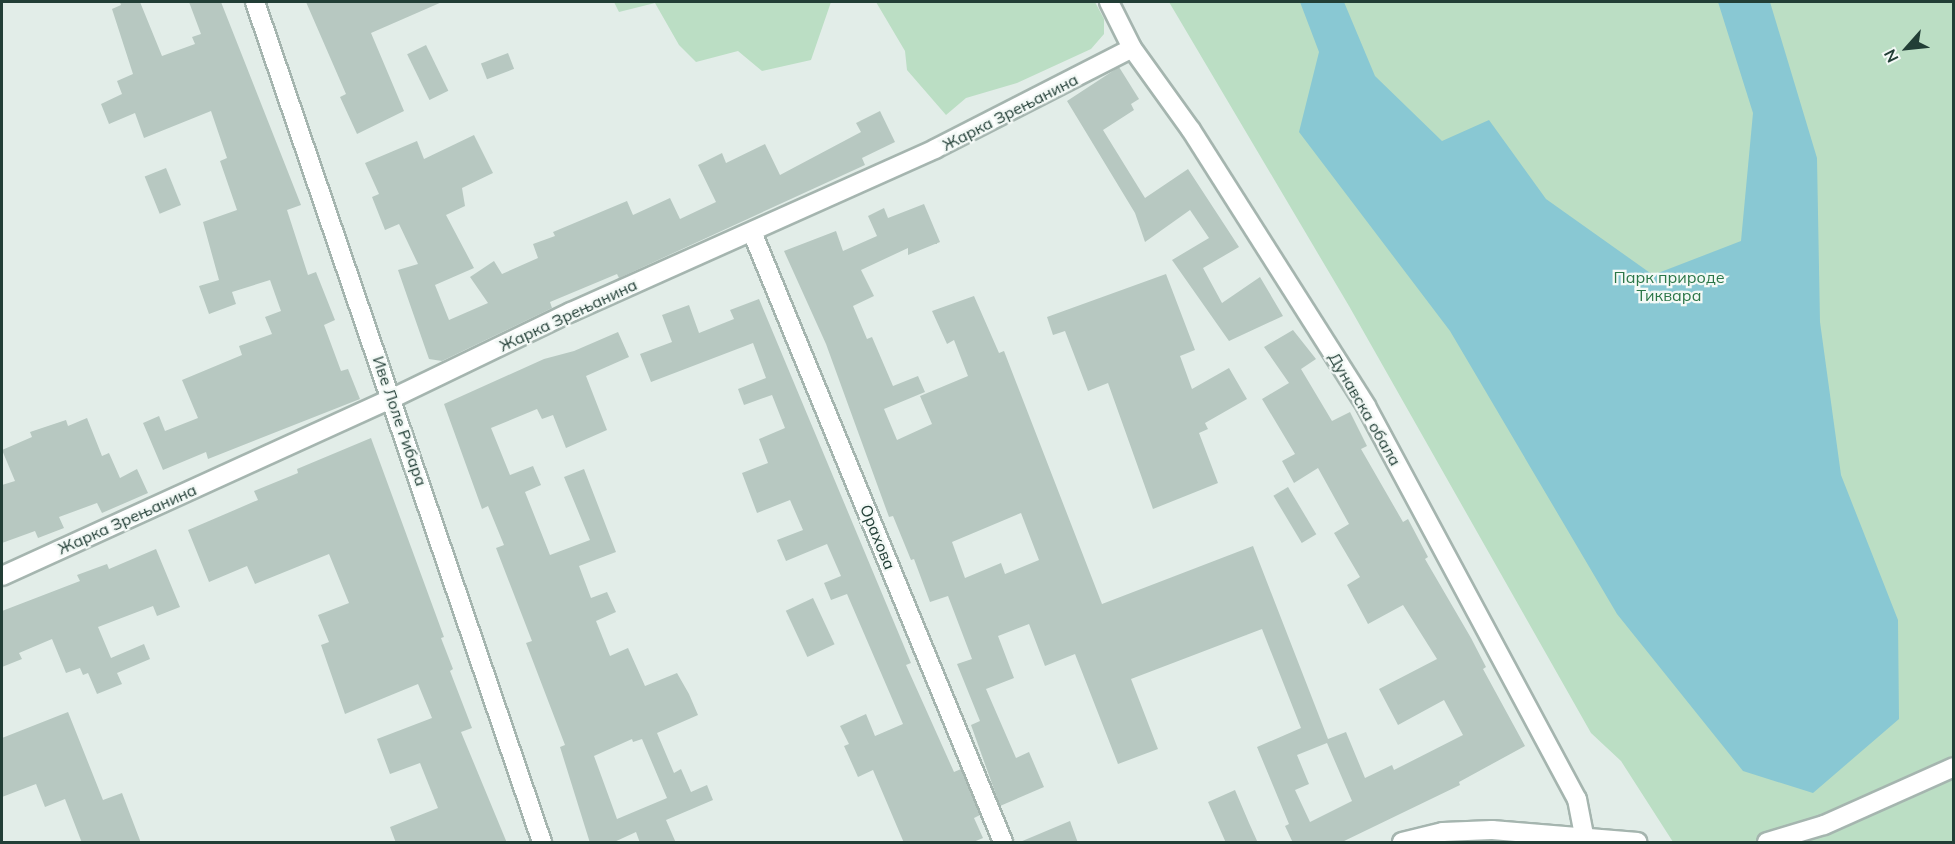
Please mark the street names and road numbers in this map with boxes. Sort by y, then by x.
street label: Жарка Зрењанина [939,69,1081,155]
street label: Жарка Зрењанина [496,275,640,355]
street label: Дунавска обала [1325,349,1405,469]
street label: Иве Лоле Рибара [369,354,431,488]
street label: Жарка Зрењанина [55,480,199,558]
street label: Орахова [856,502,900,572]

